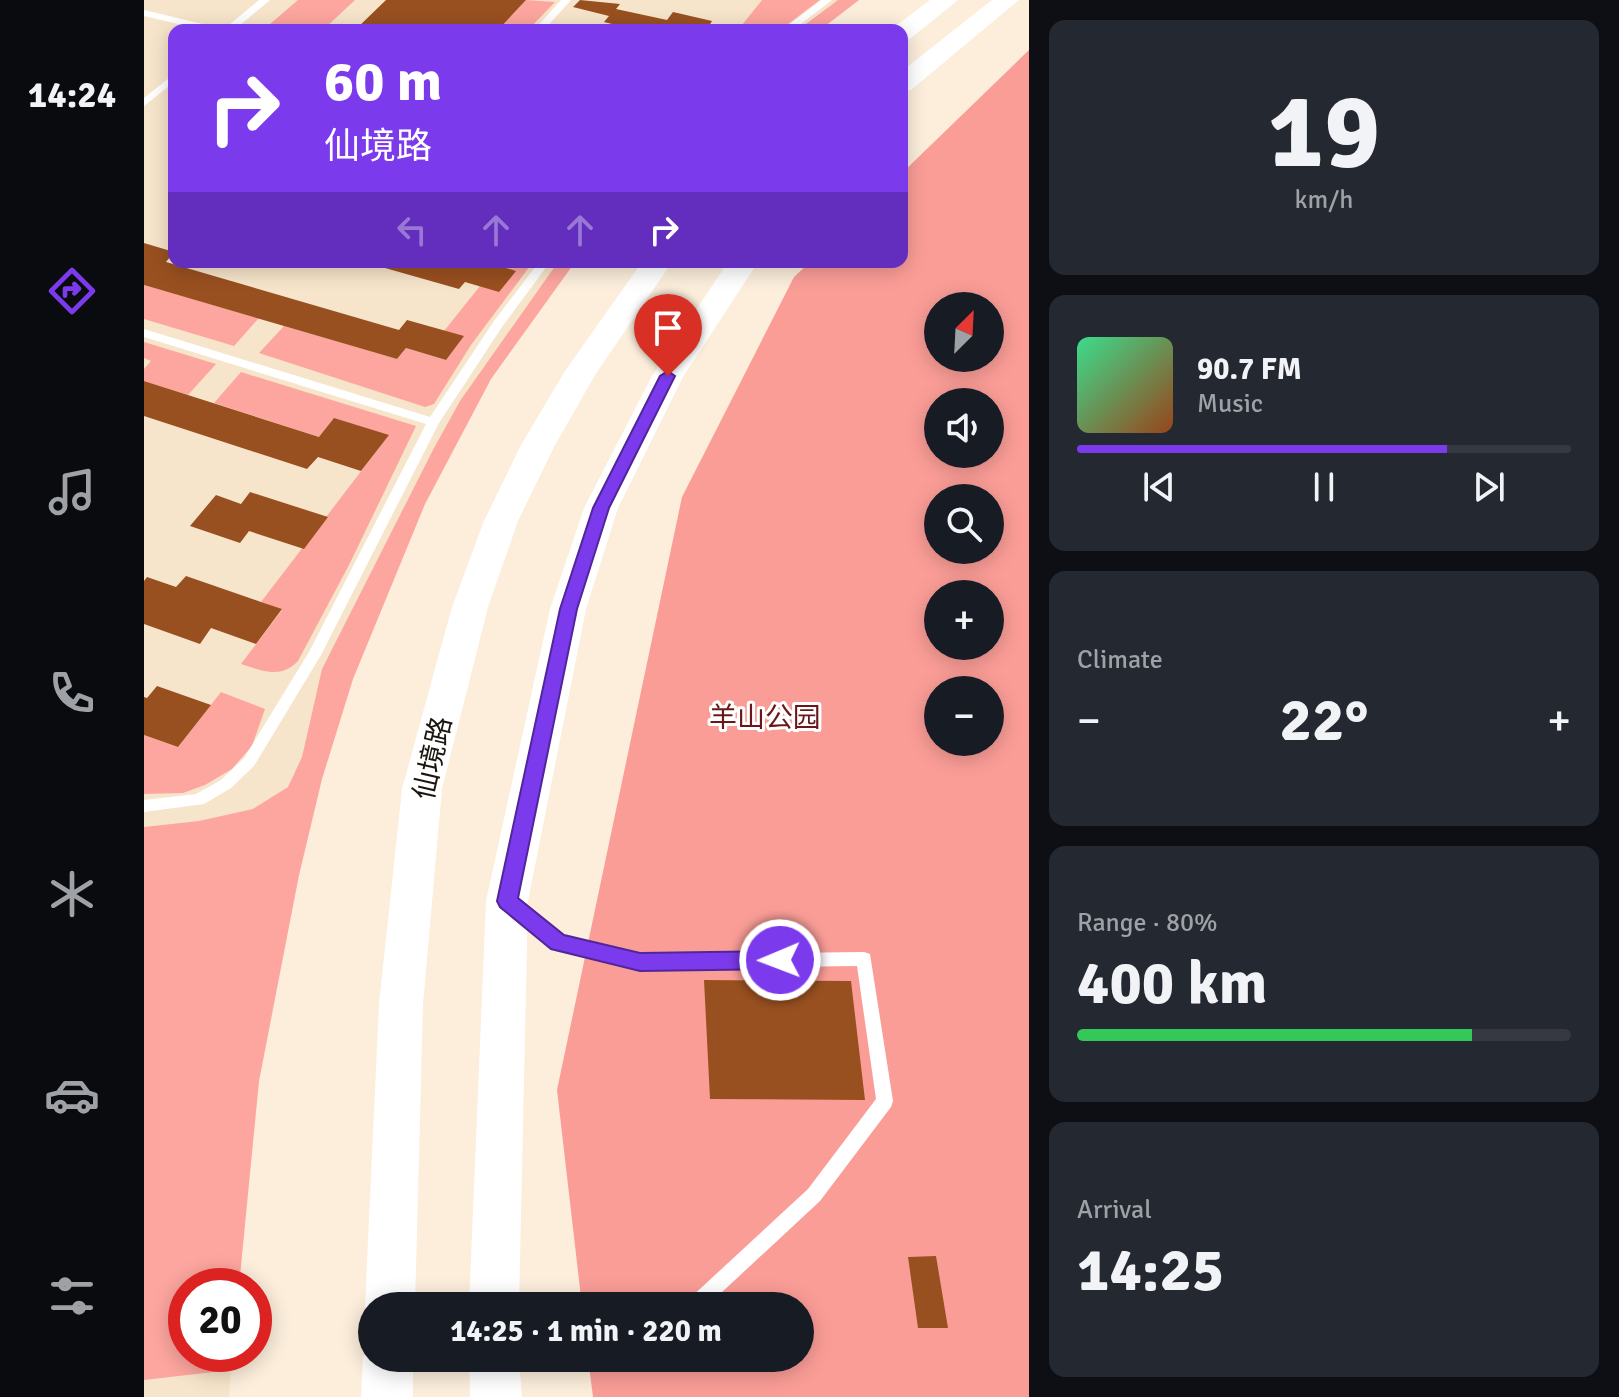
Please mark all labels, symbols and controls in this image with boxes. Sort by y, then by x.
text: 60 m [324,47,442,116]
icon: right [192,56,296,160]
text: 19 [1268,68,1380,196]
text: 14:24 [28,73,116,118]
text: 仙境路 [324,124,432,169]
text: km/h [1295,184,1353,216]
icon: left [390,208,434,252]
icon: ahead [474,208,518,252]
icon: ahead [558,208,602,252]
icon: right [642,208,686,252]
icon: directions [44,263,100,319]
north arrow [924,292,1004,372]
map controls [924,292,1004,756]
pin [634,294,702,376]
icon: arrive [646,306,690,350]
text: 90.7 FM [1197,351,1302,388]
button: sound [924,388,1004,468]
text: Music [1197,388,1263,420]
icon: music [44,464,100,520]
icon: previous [1137,465,1181,509]
icon: pause [1302,465,1346,509]
icon: next [1467,465,1511,509]
button: search [924,484,1004,564]
button: + [924,580,1004,660]
text: Climate [1077,644,1163,676]
icon: phone [44,665,100,721]
button: − [924,676,1004,756]
text: 22° [1280,684,1368,758]
text: − [1077,694,1101,748]
text: + [1547,694,1571,748]
park label: 羊山公园 [709,701,821,735]
street label: 仙境路 [407,713,459,803]
icon: climate [44,866,100,922]
text: Range · 80% [1077,907,1218,939]
position arrow [738,918,822,1002]
text: 400 km [1077,947,1267,1021]
icon: car [44,1067,100,1123]
text: Arrival [1077,1194,1152,1226]
text: 14:25 [1077,1234,1224,1308]
icon: filters [44,1268,100,1324]
speed limit sign: 20 [168,1268,272,1372]
text: 14:25 · 1 min · 220 m [450,1313,722,1350]

